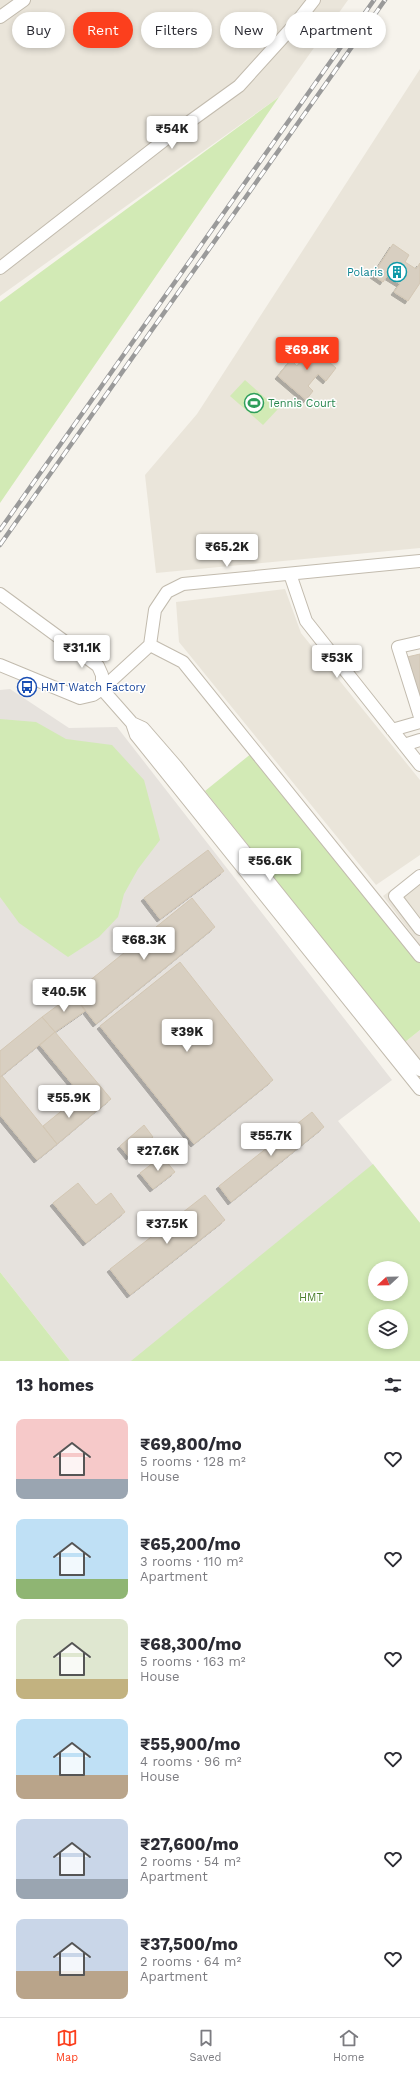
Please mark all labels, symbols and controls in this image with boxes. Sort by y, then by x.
chip: Buy [12,12,65,48]
chip: Rent [73,12,133,48]
chip: Filters [141,12,212,48]
chip: New [220,12,277,48]
chip: Apartment [285,12,386,48]
pin: ₹54K [148,116,196,150]
text: ₹54K [156,121,188,136]
building icon: Polaris [386,261,408,283]
place label: Polaris [347,266,383,279]
pin: ₹69.8K [274,337,340,371]
text: ₹69.8K [285,342,329,357]
sports icon: Tennis Court [243,392,265,414]
place label: Tennis Court [268,397,336,410]
pin: ₹65.2K [194,534,260,568]
text: ₹65.2K [205,539,249,554]
pin: ₹31.1K [49,635,115,669]
text: ₹31.1K [63,640,101,655]
pin: ₹53K [313,645,361,679]
text: ₹53K [321,650,353,665]
bus stop icon: HMT Watch Factory [16,676,38,698]
place label: HMT Watch Factory [41,681,146,694]
pin: ₹56.6K [237,848,303,882]
text: ₹56.6K [248,853,292,868]
pin: ₹68.3K [111,927,177,961]
text: ₹68.3K [122,932,166,947]
pin: ₹40.5K [31,979,97,1013]
text: ₹40.5K [42,984,86,999]
pin: ₹39K [163,1019,211,1053]
text: ₹39K [171,1024,203,1039]
pin: ₹55.9K [36,1085,102,1119]
text: ₹55.9K [47,1090,91,1105]
pin: ₹55.7K [238,1123,304,1157]
text: ₹55.7K [250,1128,292,1143]
pin: ₹27.6K [125,1138,191,1172]
text: ₹27.6K [137,1143,179,1158]
pin: ₹37.5K [134,1211,200,1245]
text: ₹37.5K [146,1216,188,1231]
north arrow [368,1261,408,1301]
map controls [368,1261,408,1349]
park label: HMT [299,1291,323,1304]
button: layers [368,1309,408,1349]
icon: filters [382,1374,404,1396]
text: 13 homes [16,1375,94,1395]
text: ₹69,800/mo [140,1434,242,1454]
icon: home [48,1435,96,1483]
icon: heart [382,1448,404,1470]
text: 5 rooms · 128 m² [140,1454,246,1469]
text: House [140,1469,180,1484]
text: ₹65,200/mo [140,1534,241,1554]
icon: home [48,1535,96,1583]
icon: heart [382,1548,404,1570]
text: 3 rooms · 110 m² [140,1554,243,1569]
text: Apartment [140,1569,208,1584]
text: ₹68,300/mo [140,1634,241,1654]
icon: home [48,1635,96,1683]
icon: heart [382,1648,404,1670]
text: 5 rooms · 163 m² [140,1654,246,1669]
text: House [140,1669,180,1684]
text: ₹55,900/mo [140,1734,241,1754]
icon: home [48,1735,96,1783]
icon: heart [382,1748,404,1770]
text: 4 rooms · 96 m² [140,1754,242,1769]
text: House [140,1769,180,1784]
text: ₹27,600/mo [140,1834,239,1854]
icon: home [48,1835,96,1883]
icon: heart [382,1848,404,1870]
text: 2 rooms · 54 m² [140,1854,241,1869]
text: Apartment [140,1869,208,1884]
text: ₹37,500/mo [140,1934,238,1954]
icon: home [48,1935,96,1983]
icon: heart [382,1948,404,1970]
text: 2 rooms · 64 m² [140,1954,241,1969]
text: Apartment [140,1969,208,1984]
tab: Map [56,2027,78,2064]
tab: Saved [190,2027,221,2064]
tab: Home [333,2027,364,2064]

